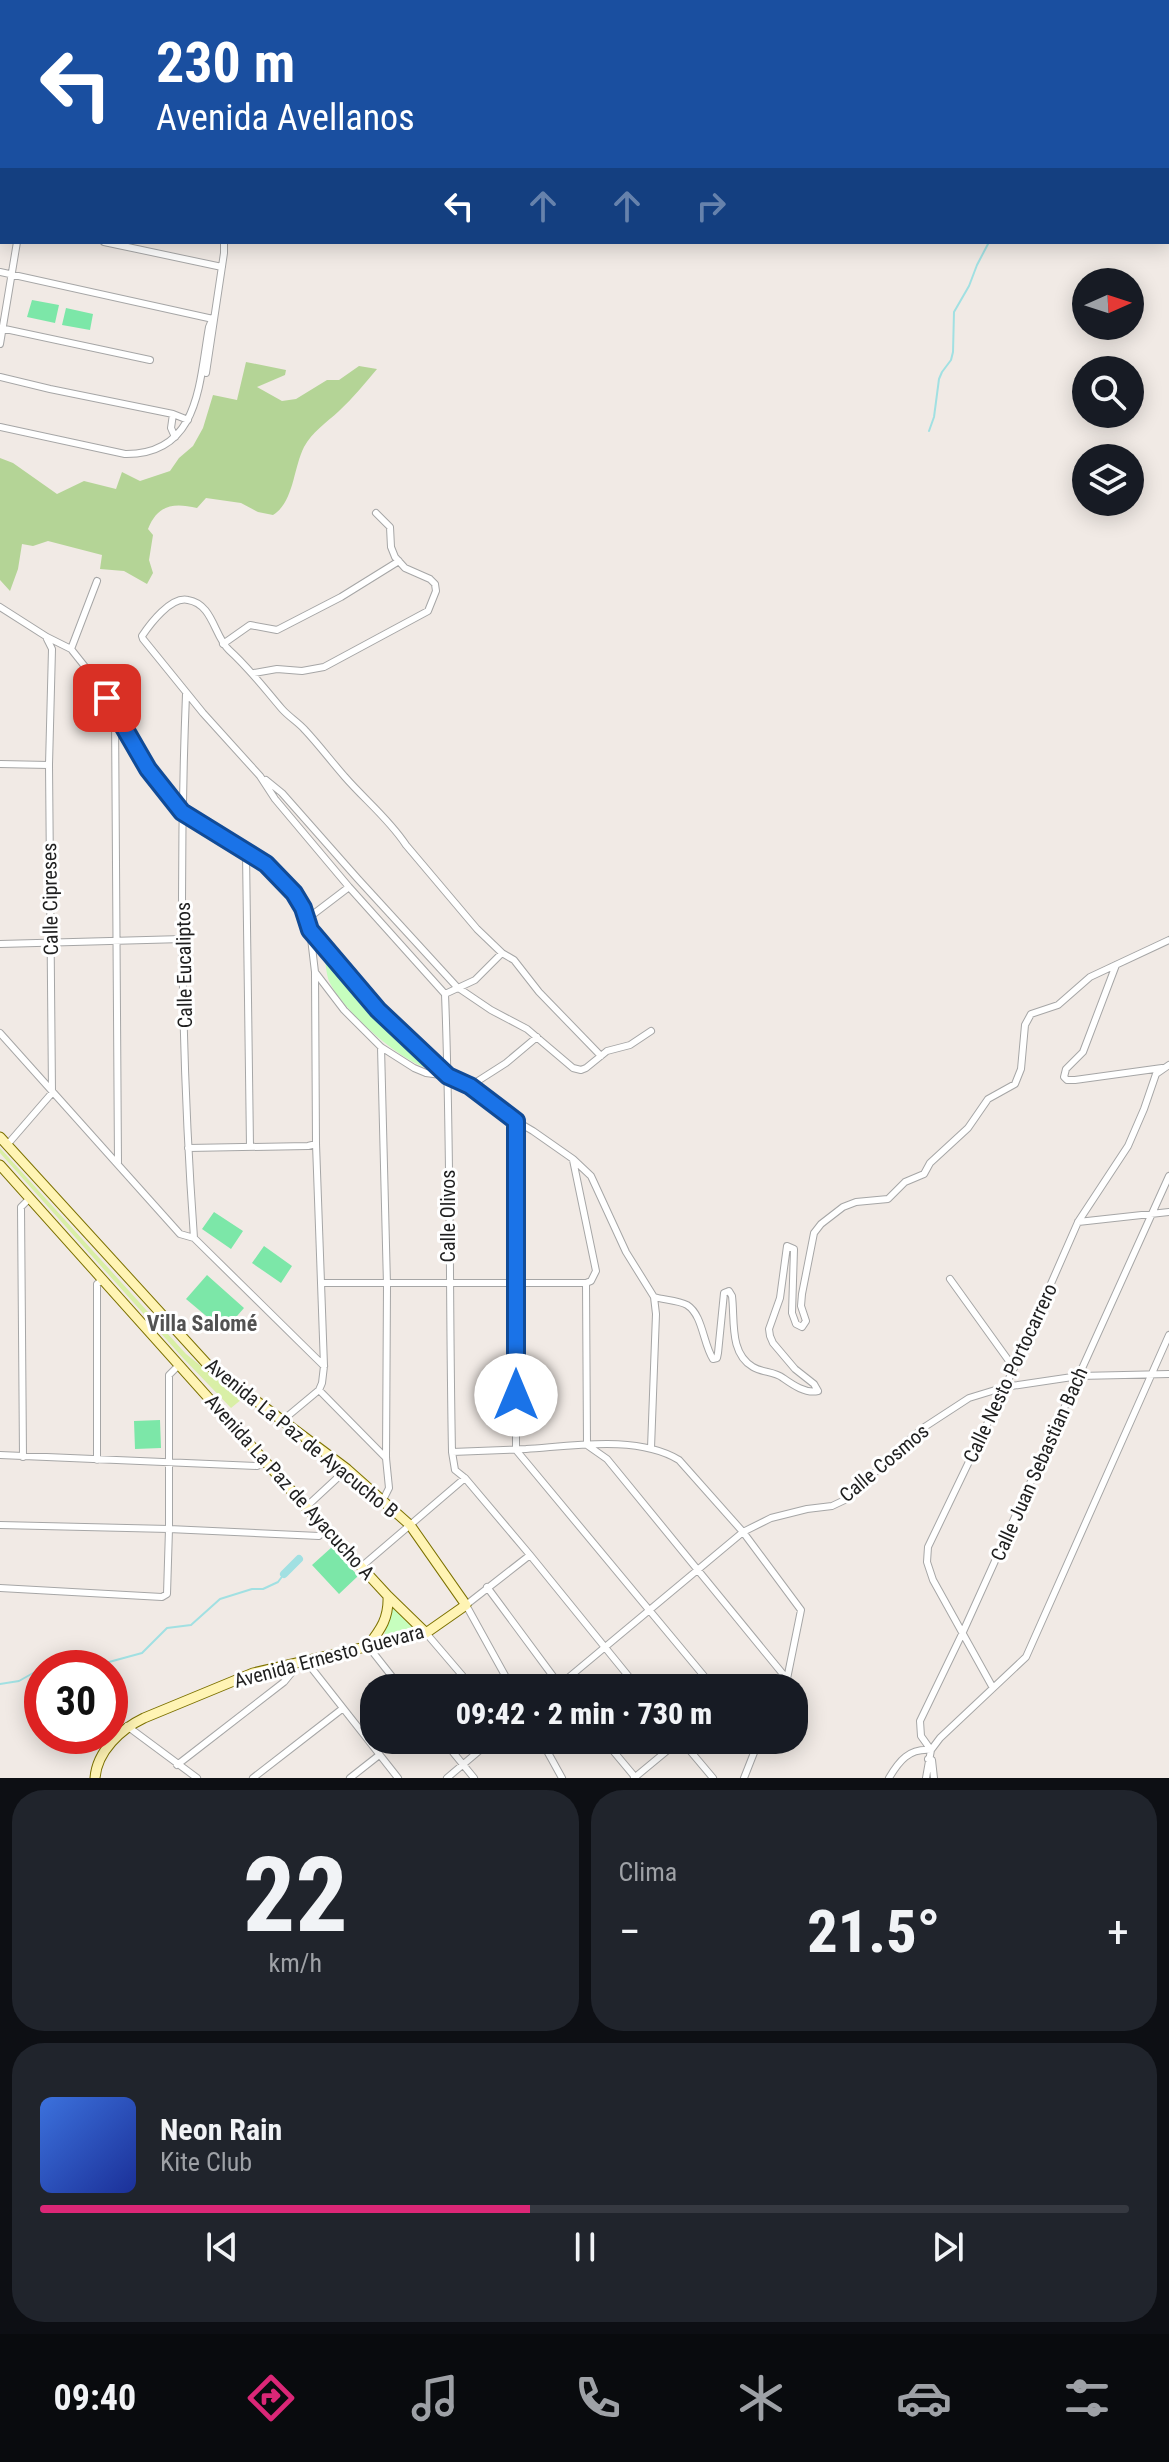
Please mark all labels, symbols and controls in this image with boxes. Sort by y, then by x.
text: 230 m [156,30,295,96]
icon: left [24,32,128,136]
text: Avenida Avellanos [156,97,415,139]
icon: left [437,184,481,228]
icon: ahead [521,184,565,228]
icon: ahead [605,184,649,228]
icon: right [689,184,733,228]
north arrow [1072,268,1144,340]
map controls [1072,268,1144,516]
button: search [1072,356,1144,428]
button: layers [1072,444,1144,516]
pin [73,664,141,732]
icon: arrive [85,676,129,720]
street label: Calle Cipreses [37,842,63,956]
street label: Calle Eucaliptos [171,902,197,1028]
street label: Calle Olivos [436,1170,460,1262]
street label: Calle Nesto Portocarrero [958,1280,1062,1466]
district label: Villa Salomé [147,1311,257,1336]
street label: Avenida La Paz de Ayacucho B [201,1353,403,1523]
position arrow [474,1353,558,1437]
street label: Calle Juan Sebastian Bach [985,1364,1093,1564]
street label: Avenida La Paz de Ayacucho A [200,1389,380,1585]
street label: Calle Cosmos [835,1419,933,1507]
street label: Avenida Ernesto Guevara [231,1619,427,1693]
speed limit sign: 30 [24,1650,128,1754]
text: 09:42 · 2 min · 730 m [456,1696,712,1731]
text: 22 [243,1835,348,1956]
text: Clima [619,1857,677,1887]
text: 21.5° [807,1896,940,1967]
text: − [619,1906,641,1958]
text: + [1107,1906,1129,1958]
text: km/h [269,1948,322,1978]
text: Neon Rain [160,2112,282,2147]
text: Kite Club [160,2147,252,2177]
icon: previous [200,2225,244,2269]
icon: pause [563,2225,607,2269]
icon: next [926,2225,970,2269]
icon: directions [243,2370,299,2426]
icon: music [407,2370,463,2426]
icon: phone [570,2370,626,2426]
icon: climate [733,2370,789,2426]
icon: car [896,2370,952,2426]
icon: filters [1059,2370,1115,2426]
text: 09:40 [54,2377,136,2419]

